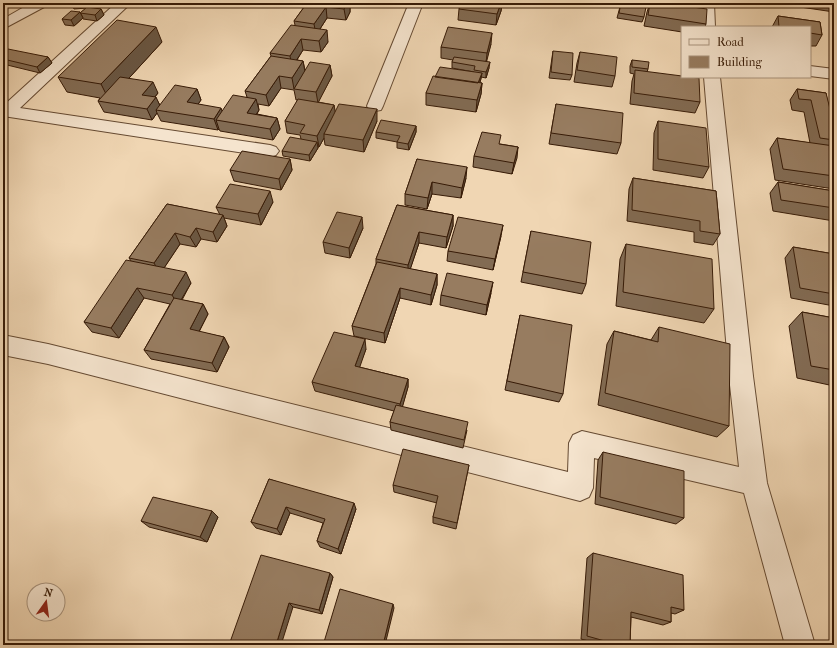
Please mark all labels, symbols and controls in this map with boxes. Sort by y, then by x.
legend [681,26,811,78]
text: Road [717,35,744,49]
text: Building [717,55,762,69]
north arrow [26,582,66,622]
text: N [43,585,55,600]

